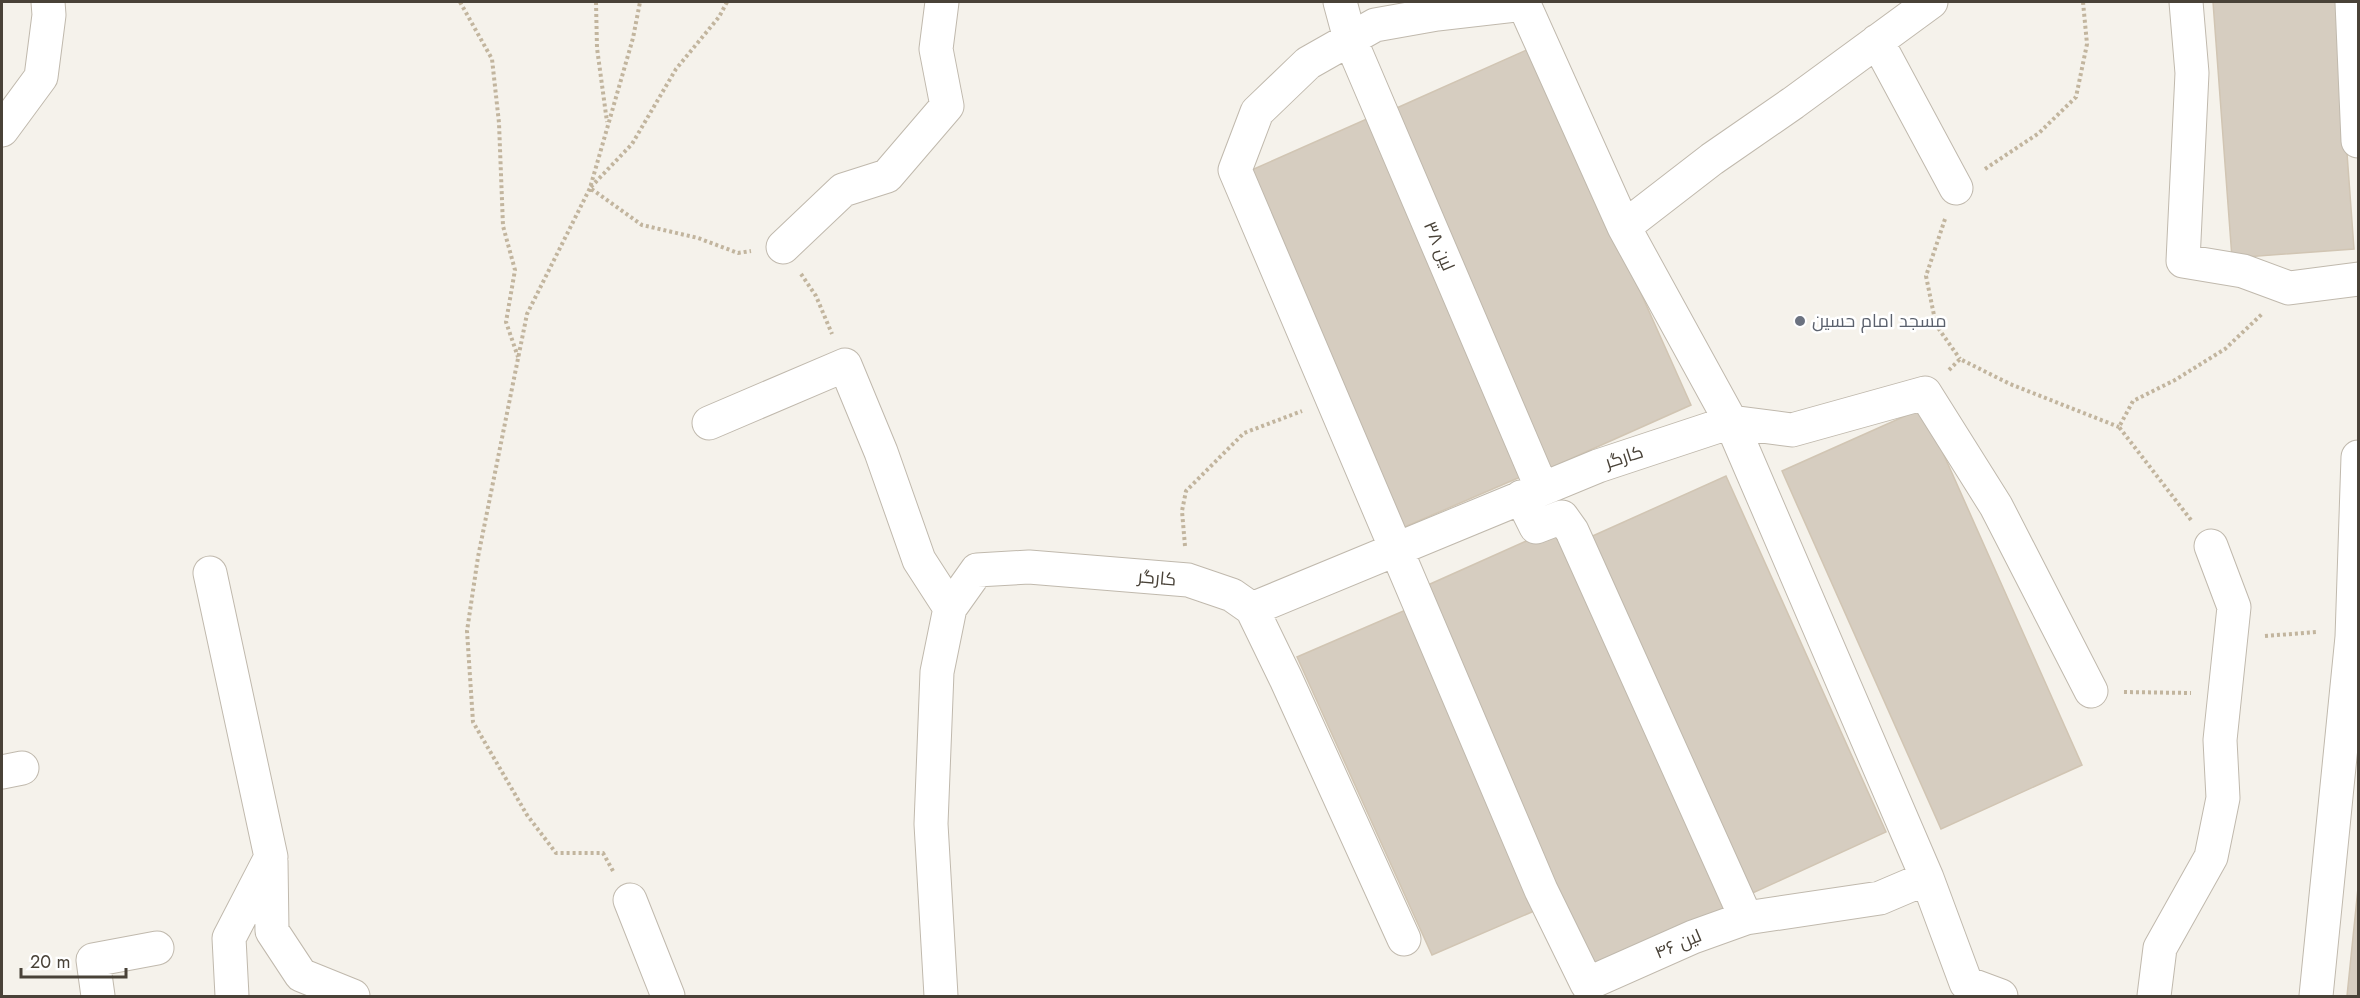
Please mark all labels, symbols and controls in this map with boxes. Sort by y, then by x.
street label: لین ۳۸ [1417,217,1461,275]
place label: مسجد امام حسین [1812,308,1947,334]
marker: مسجد امام حسین [1793,314,1807,328]
street label: کارگر [1601,439,1646,476]
street label: کارگر [1136,563,1177,593]
street label: لین ۴۶ [1650,923,1706,965]
scale bar [21,941,126,979]
text: 20 m [30,949,70,975]

